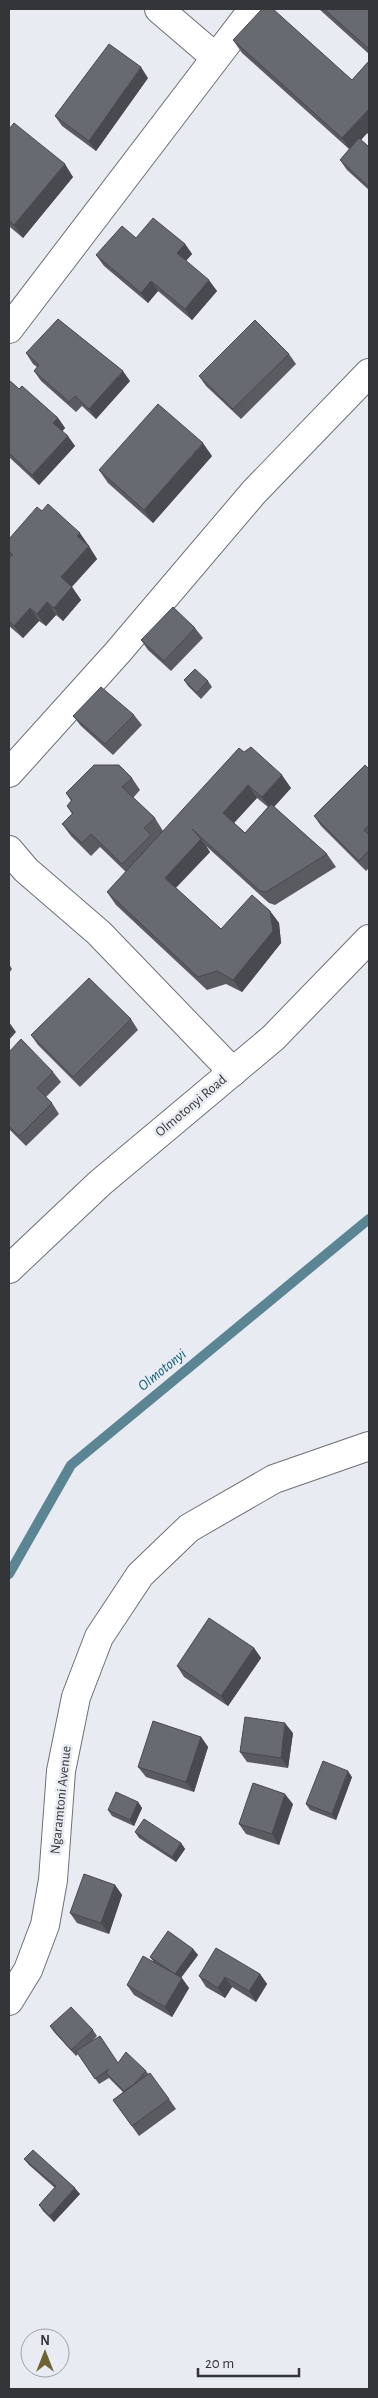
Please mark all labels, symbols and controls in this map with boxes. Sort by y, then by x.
street label: Olmotonyi Road [153,1072,229,1140]
water label: Olmotonyi [135,1346,189,1394]
street label: Ngaramtoni Avenue [48,1745,74,1855]
north arrow [20,2328,70,2378]
text: N [40,2334,50,2348]
scale bar [198,2346,299,2378]
text: 20 m [205,2356,234,2371]

